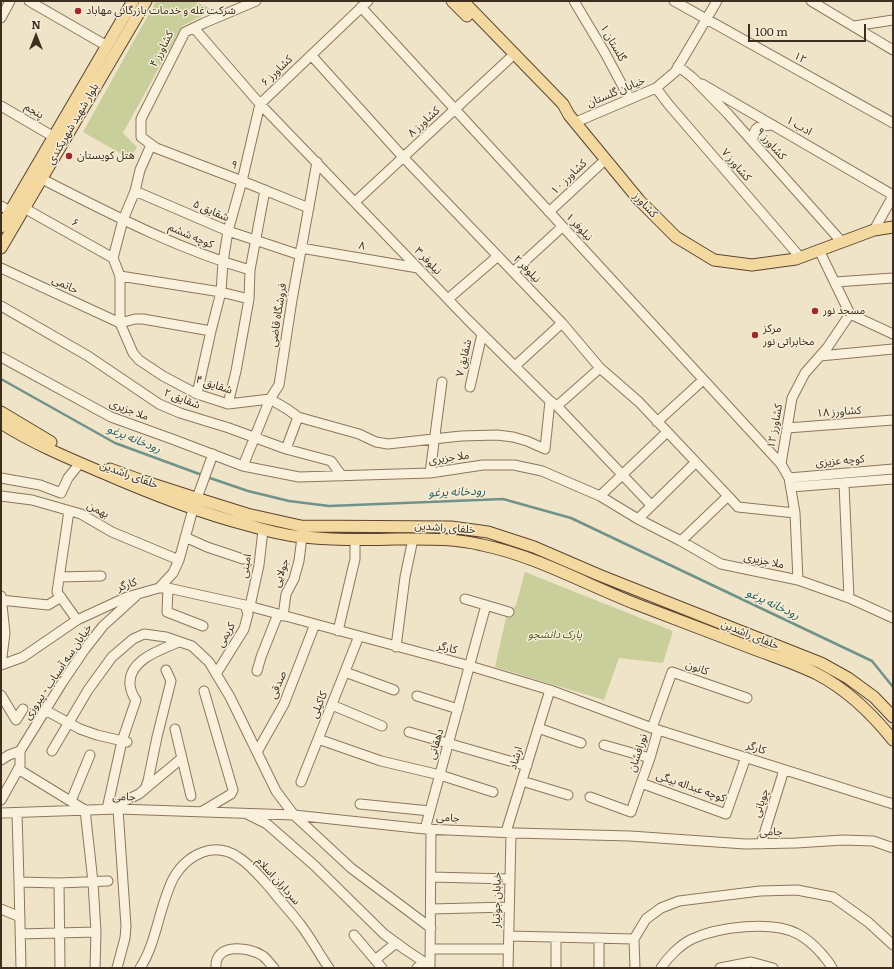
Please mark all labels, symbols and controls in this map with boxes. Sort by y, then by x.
place label: شرکت غله و خدمات بازرگانی مهاباد [86,4,236,18]
marker: شرکت غله و خدمات بازرگانی مهاباد [73,6,83,16]
north arrow [16,16,56,56]
text: N [31,16,41,32]
scale bar [750,16,868,42]
street label: گلستان ۱ [597,22,629,64]
text: 100 m [755,22,788,40]
street label: کشاورز ۴ [147,29,177,69]
street label: ۱۲ [791,49,809,67]
street label: کشاورز ۶ [259,53,295,89]
street label: خیابان گلستان [585,74,647,110]
street label: بلوار شهید شهریکندی [44,81,102,167]
street label: پنجم [22,100,46,122]
street label: کشاورز ۸ [405,104,443,140]
street label: ادب ۱ [784,113,814,139]
street label: کشاورز ۹ [753,125,789,163]
street label: کشاورز ۷ [718,146,754,184]
place label: هتل کویستان [77,149,135,163]
marker: هتل کویستان [64,151,74,161]
street label: کشاورز ۱۰ [548,157,590,197]
street label: ۹ [229,158,239,172]
street label: کشاورز [630,190,660,220]
street label: شقایق ۵ [191,198,231,224]
street label: نیلوفر ۱ [563,210,595,244]
street label: ۶ [69,216,81,230]
street label: کوچه ششم [166,221,216,251]
street label: ۸ [358,239,366,253]
street label: نیلوفر ۳ [412,244,444,278]
street label: نیلوفر ۲ [511,252,543,286]
street label: حاتمی [50,273,80,297]
street label: فروشگاه قاضی [266,282,290,348]
place label: مسجد نور [823,304,865,318]
marker: مسجد نور [810,306,820,316]
place label: مرکز مخابراتی نور [763,322,814,348]
marker: مرکز مخابراتی نور [750,330,760,340]
street label: شقایق ۷ [453,338,475,378]
street label: شقایق ۴ [194,373,234,397]
street label: شقایق ۲ [162,386,202,412]
street label: ملا جزیری [107,396,151,424]
street label: کشاورز ۱۲ [765,403,785,449]
street label: کشاورز ۱۸ [816,404,862,420]
water label: رودخانه یرغو [105,422,163,456]
street label: ملا جزیری [428,449,470,467]
street label: کوچه عزیزی [815,452,865,470]
street label: خلفای راشدین [98,458,160,492]
water label: رودخانه یرغو [428,484,486,500]
street label: بهمن [85,499,111,521]
street label: خلفای راشدین [414,519,476,537]
street label: ملا جزیری [743,550,785,572]
street label: امینی [237,553,255,579]
street label: جولایی [270,557,292,589]
street label: کارگر [115,575,139,595]
water label: رودخانه یرغو [744,585,802,623]
street label: خلفای راشدین [719,617,781,653]
street label: کریمی [214,620,238,650]
street label: خیابان سه آسیاب - پیروزی [21,622,95,722]
park label: پارک دانشجو [528,628,582,642]
street label: کارگر [436,639,458,657]
street label: کانون [684,658,710,678]
street label: صدقی [266,669,290,701]
street label: کاکیلی [308,690,330,720]
street label: دهقانی [425,727,447,761]
street label: نورافشان [626,732,650,774]
street label: کارگر [744,739,768,757]
street label: ارشاد [506,745,526,771]
street label: کوچه عبداله بیگی [654,769,728,805]
street label: چوپانی [750,787,772,819]
street label: جامی [112,790,136,804]
street label: جامی [436,811,460,825]
street label: جامی [759,825,783,839]
street label: سرداران اسلام [253,854,303,908]
street label: خیابان جوتیار [490,872,504,928]

